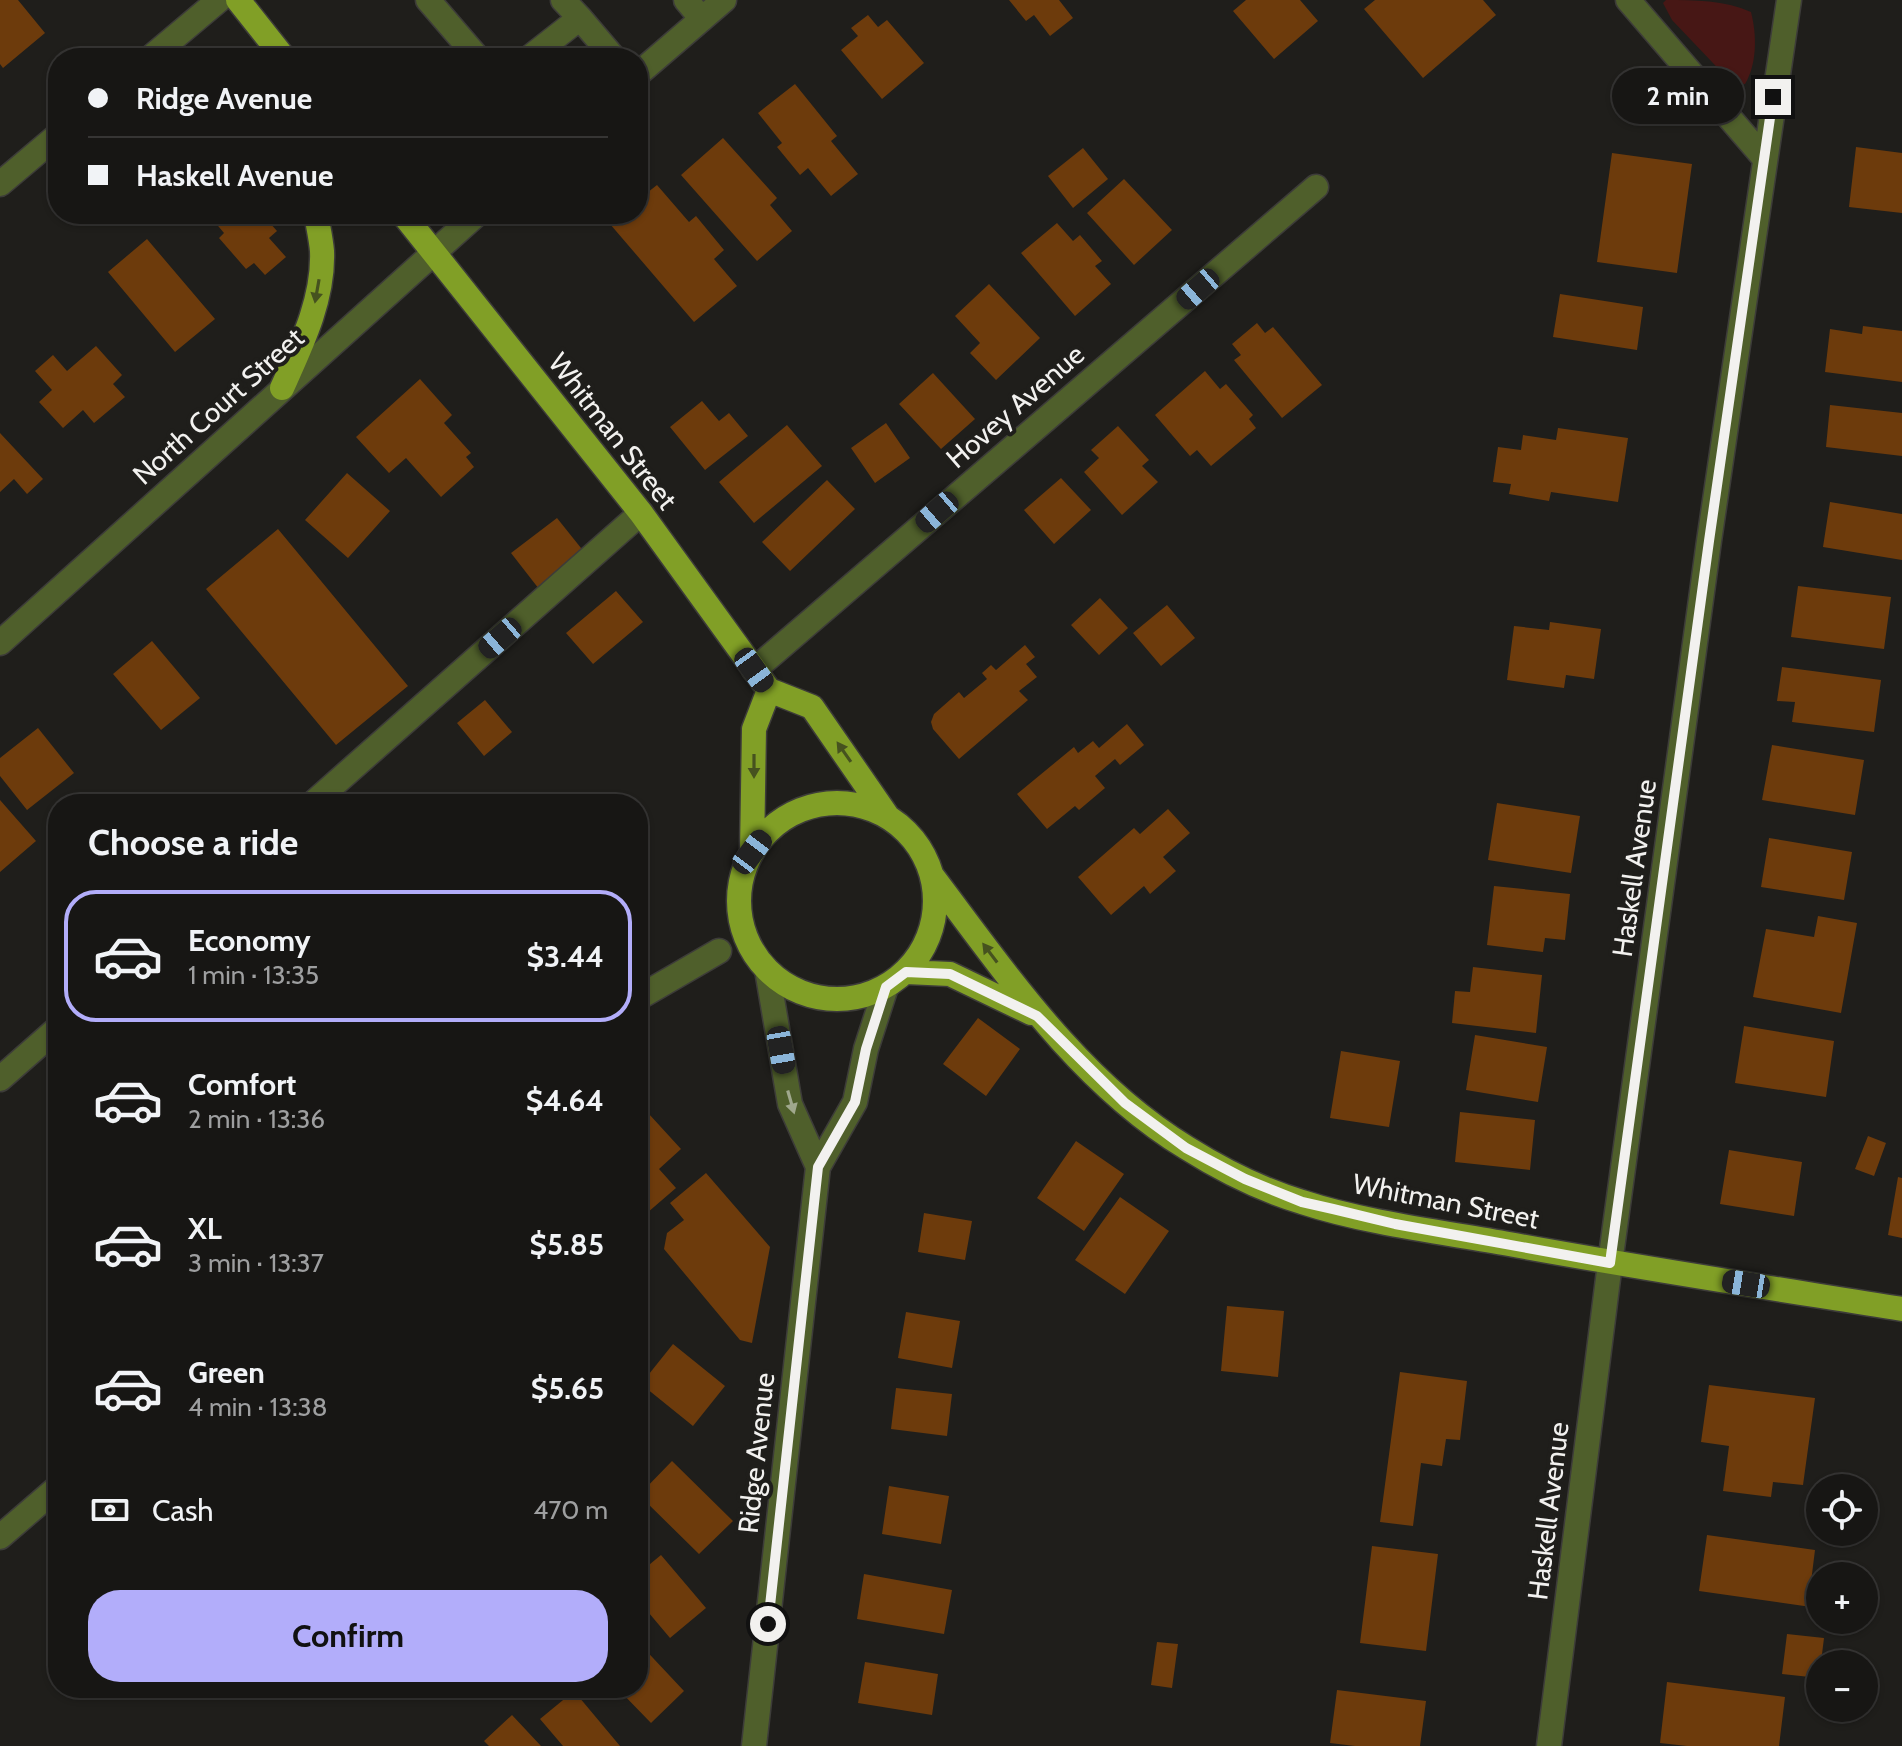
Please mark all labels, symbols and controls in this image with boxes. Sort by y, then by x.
callout: 2 min [1613,69,1745,125]
route end [1755,79,1791,115]
text: Ridge Avenue [136,80,312,117]
text: 2 min [1647,80,1709,112]
text: Haskell Avenue [136,157,333,194]
car [1172,264,1224,314]
one-way arrow [310,279,322,304]
street label: North Court Street [126,320,310,492]
street label: Hovey Avenue [939,337,1091,475]
street label: Whitman Street [541,346,685,516]
car [911,487,963,537]
car [474,613,526,663]
car [730,644,778,696]
one-way arrow [836,741,852,763]
one-way arrow [748,754,760,779]
street label: Haskell Avenue [1605,777,1663,959]
text: Choose a ride [88,820,298,864]
car [728,826,776,878]
icon: car [92,920,164,992]
text: Economy [188,922,311,959]
text: $3.44 [527,938,604,975]
one-way arrow [982,942,998,964]
text: 1 min · 13:35 [188,959,319,991]
car [765,1024,797,1076]
icon: car [92,1064,164,1136]
text: Comfort [188,1066,296,1103]
text: $4.64 [526,1082,604,1119]
one-way arrow [786,1089,798,1114]
text: 2 min · 13:36 [188,1103,325,1135]
street label: Whitman Street [1350,1166,1542,1236]
icon: car [92,1208,164,1280]
text: XL [188,1210,222,1247]
text: $5.85 [530,1226,604,1263]
text: 3 min · 13:37 [188,1247,324,1279]
car [1720,1268,1772,1300]
icon: car [92,1352,164,1424]
text: Green [188,1354,265,1391]
text: $5.65 [531,1370,604,1407]
street label: Ridge Avenue [731,1371,781,1535]
text: 4 min · 13:38 [188,1391,327,1423]
street label: Haskell Avenue [1520,1420,1576,1602]
map controls [1806,1474,1878,1722]
button: locate [1806,1474,1878,1546]
icon: cash [88,1488,132,1532]
text: Cash [152,1492,214,1529]
text: 470 m [533,1494,608,1526]
button: + [1806,1562,1878,1634]
button: Confirm [88,1590,608,1682]
route start [750,1606,786,1642]
button: − [1806,1650,1878,1722]

